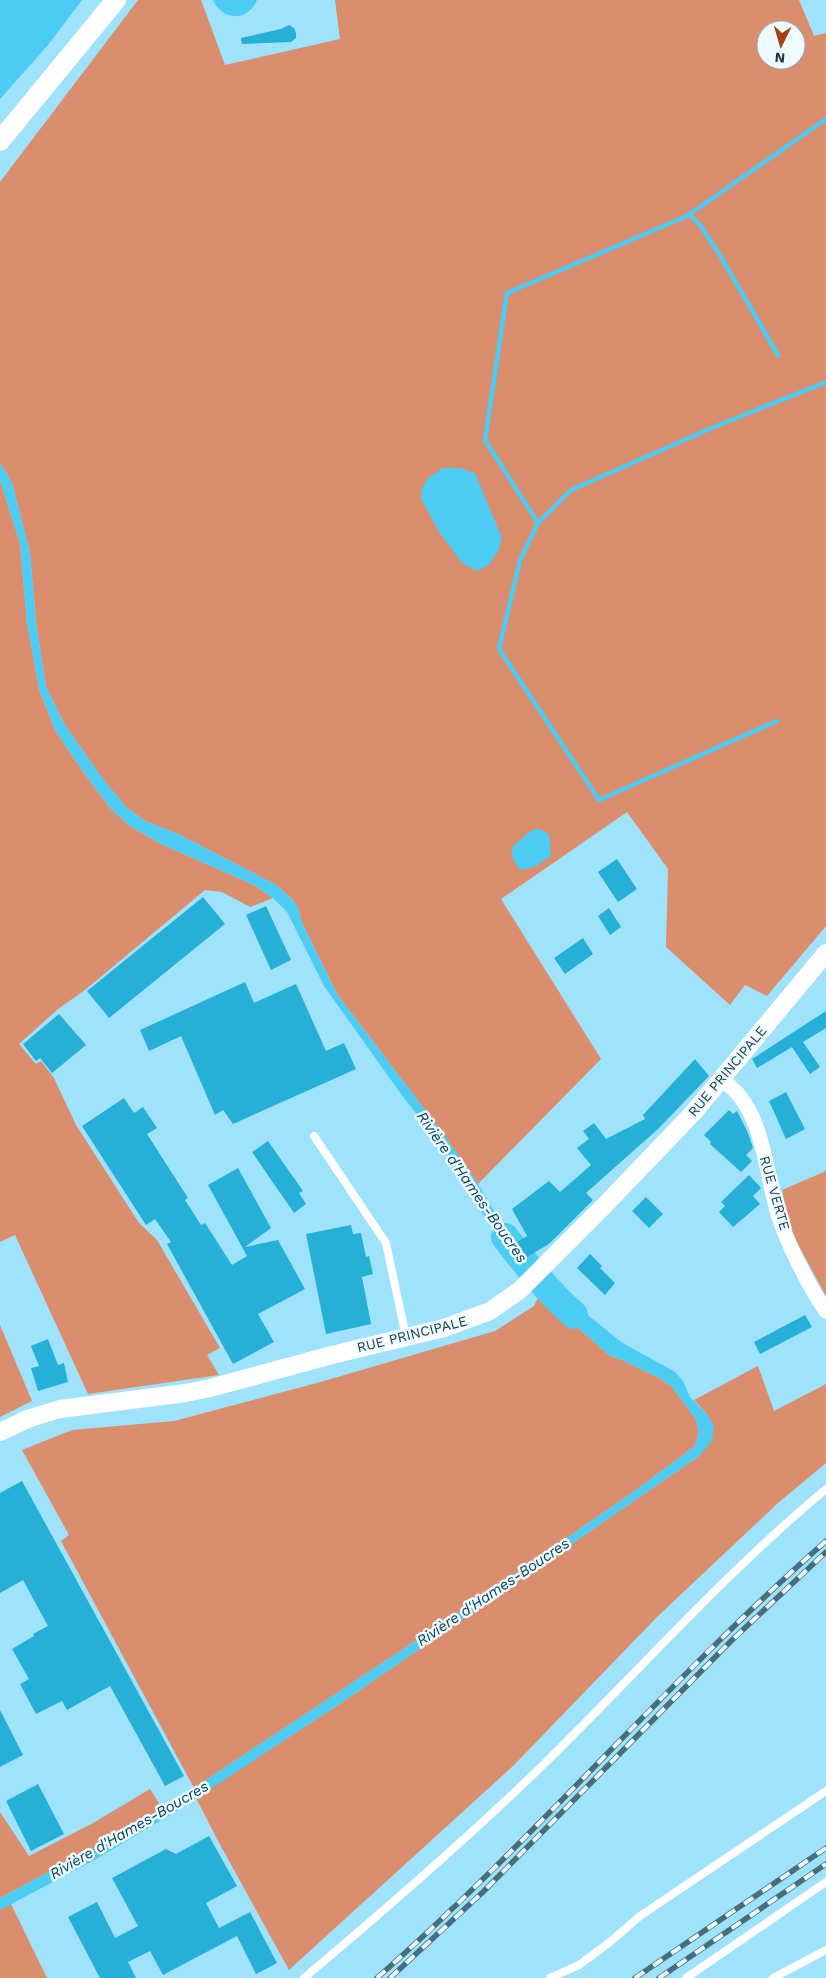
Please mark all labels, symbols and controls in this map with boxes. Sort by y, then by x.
north arrow [756,20,806,70]
text: N [774,50,786,66]
street label: RUE PRINCIPALE [684,1022,770,1120]
water label: Rivière d'Hames-Boucres [413,1108,531,1266]
street label: RUE VERTE [757,1154,793,1232]
street label: RUE PRINCIPALE [355,1313,469,1355]
water label: Rivière d'Hames-Boucres [413,1534,573,1650]
water label: Rivière d'Hames-Boucres [46,1777,212,1883]

